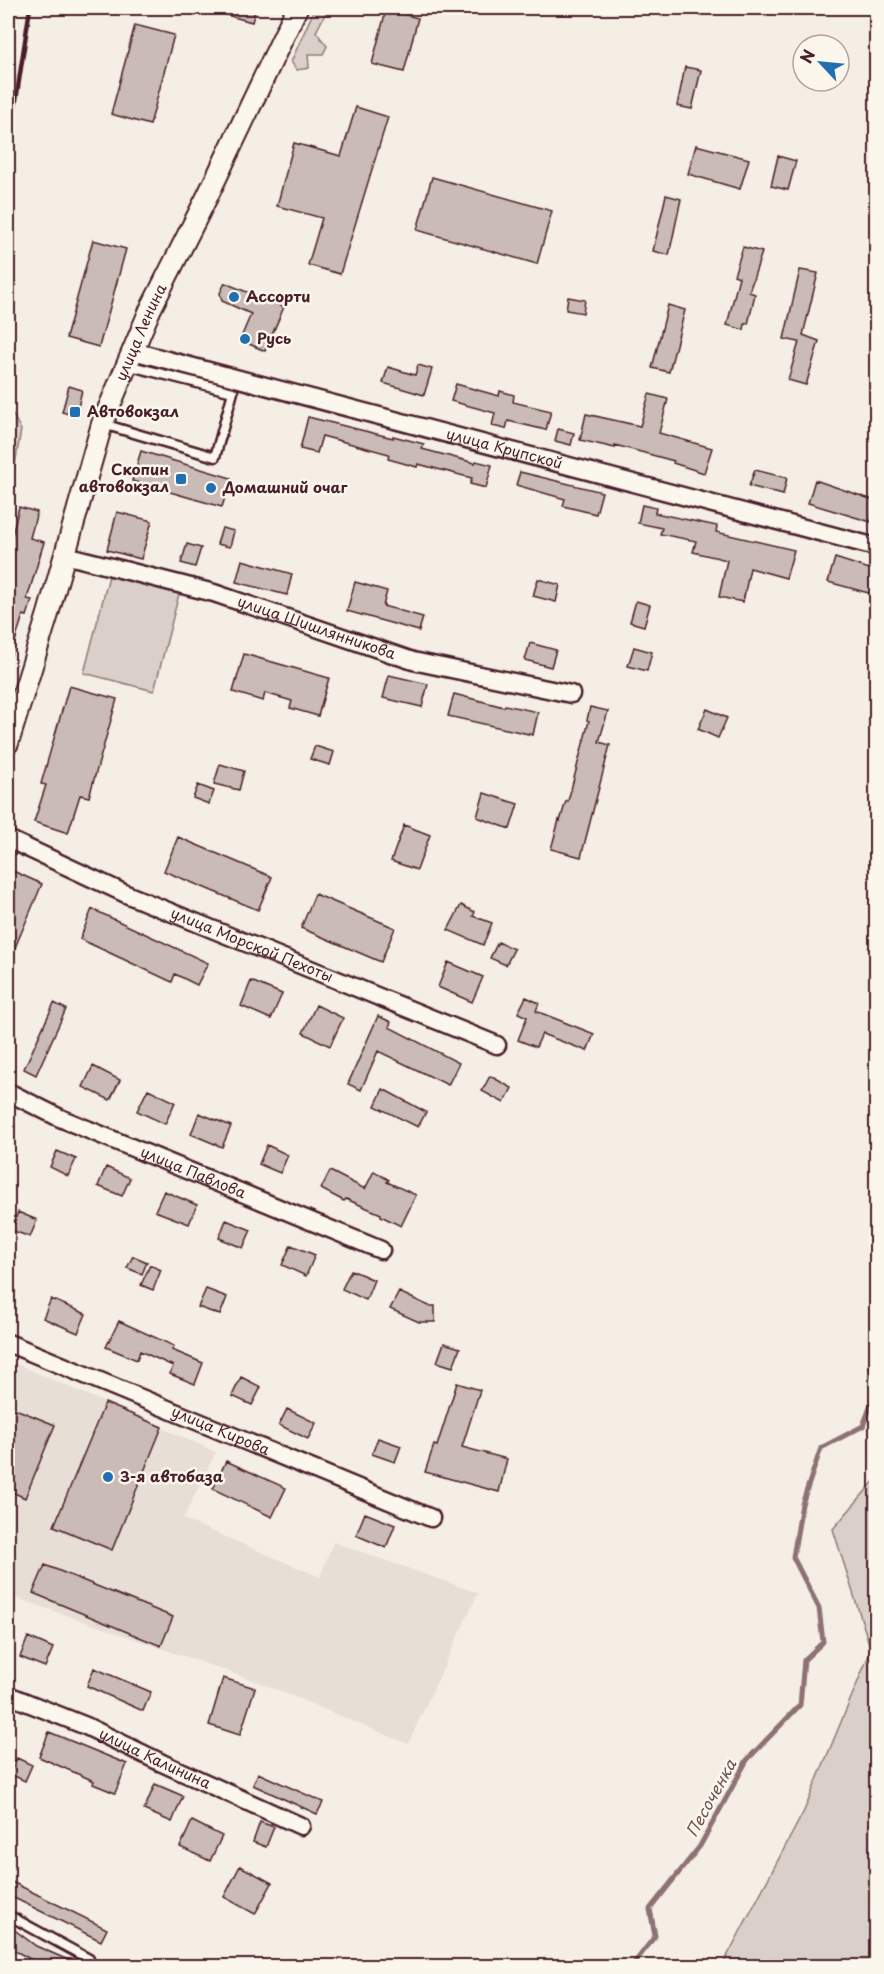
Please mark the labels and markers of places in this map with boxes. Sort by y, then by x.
place label: Ассорти [246,284,310,307]
marker: Ассорти [227,290,241,304]
place label: Русь [257,326,291,349]
marker: Русь [238,332,252,346]
place label: Автовокзал [87,399,179,422]
marker: Автовокзал [68,405,82,419]
place label: Скопин автовокзал [79,457,169,497]
marker: Скопин автовокзал [174,472,188,486]
place label: Домашний очаг [222,475,349,498]
marker: Домашний очаг [204,481,218,495]
place label: 3-я автобаза [120,1464,224,1487]
marker: 3-я автобаза [101,1470,115,1484]

